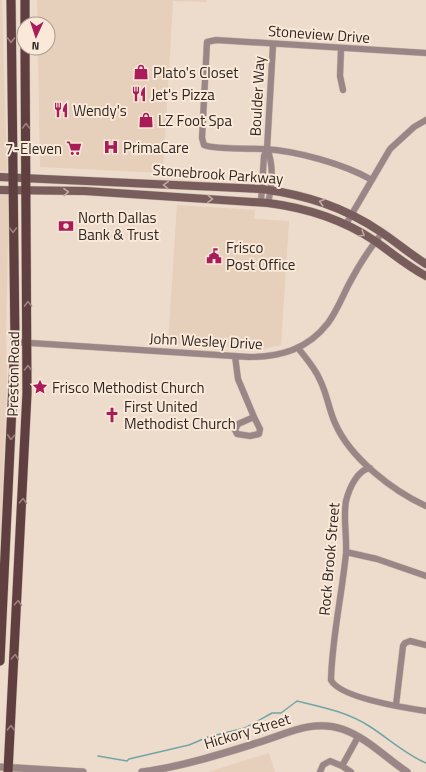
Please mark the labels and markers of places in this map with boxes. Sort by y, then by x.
place label: Plato's Closet [153,61,239,84]
shop icon: Plato's Closet [132,63,150,81]
place label: Jet's Pizza [151,83,215,106]
restaurant icon: Jet's Pizza [130,85,148,103]
place label: Wendy's [73,99,127,122]
restaurant icon: Wendy's [52,101,70,119]
place label: LZ Foot Spa [158,109,233,132]
shop icon: LZ Foot Spa [137,111,155,129]
place label: PrimaCare [123,136,189,159]
place label: 7-Eleven [5,137,62,160]
hospital icon: PrimaCare [102,138,120,156]
supermarket icon: 7-Eleven [65,139,83,157]
place label: North Dallas Bank & Trust [78,206,160,246]
bank icon: North Dallas Bank & Trust [57,217,75,235]
place label: Frisco Post Office [226,236,295,276]
public building icon: Frisco Post Office [205,247,223,265]
place label: Frisco Methodist Church [52,376,205,399]
place icon: Frisco Methodist Church [31,378,49,396]
place label: First United Methodist Church [124,395,236,435]
church icon: First United Methodist Church [103,406,121,424]

